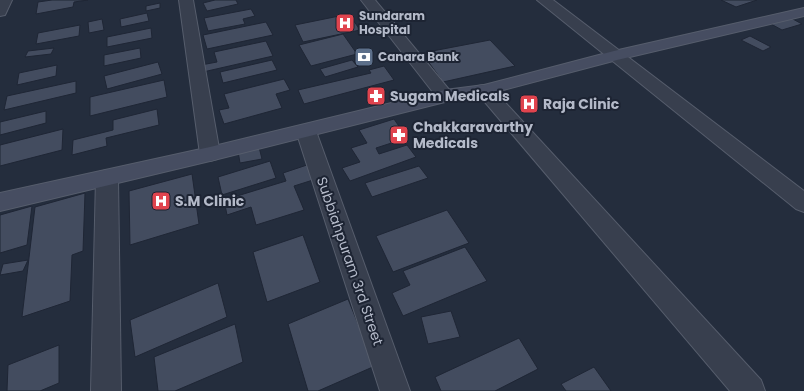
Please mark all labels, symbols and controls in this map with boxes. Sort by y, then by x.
place label: Sundaram Hospital [359,7,425,38]
hospital icon: Sundaram Hospital [334,12,356,34]
bank icon: Canara Bank [353,46,375,68]
place label: Canara Bank [378,48,460,65]
pharmacy icon: Sugam Medicals [365,85,387,107]
place label: Sugam Medicals [390,86,510,106]
hospital icon: Raja Clinic [518,93,540,115]
place label: Raja Clinic [543,94,620,114]
place label: Chakkaravarthy Medicals [413,117,533,153]
pharmacy icon: Chakkaravarthy Medicals [388,124,410,146]
street label: Subbiahpuram 3rd Street [312,174,388,348]
hospital icon: S.M Clinic [150,190,172,212]
place label: S.M Clinic [175,191,245,211]

